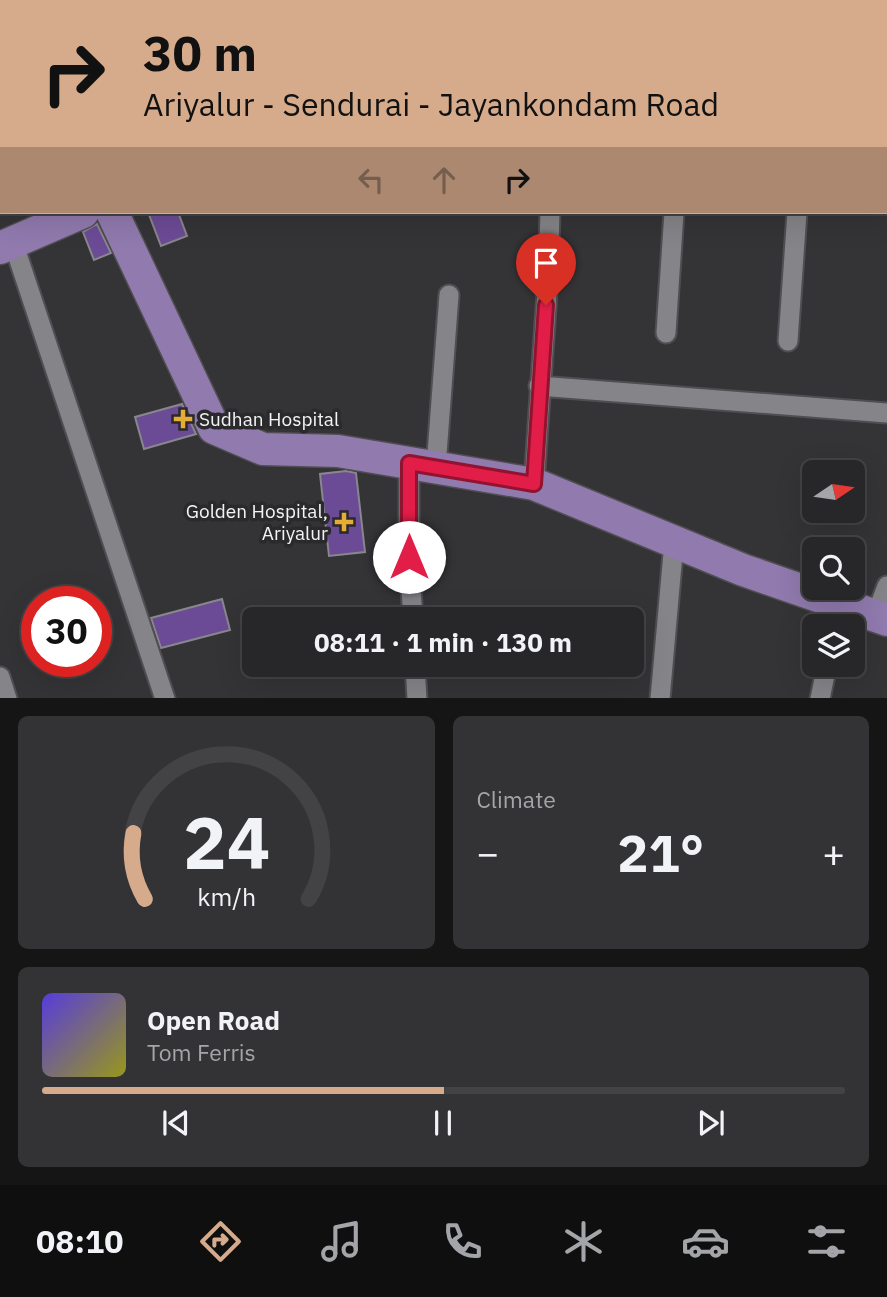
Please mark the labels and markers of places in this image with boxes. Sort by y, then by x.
pin [516,233,576,305]
place label: Sudhan Hospital [199,407,339,431]
marker: Sudhan Hospital [173,409,193,429]
place label: Golden Hospital, Ariyalur [186,499,328,545]
marker: Golden Hospital, Ariyalur [334,512,354,532]

